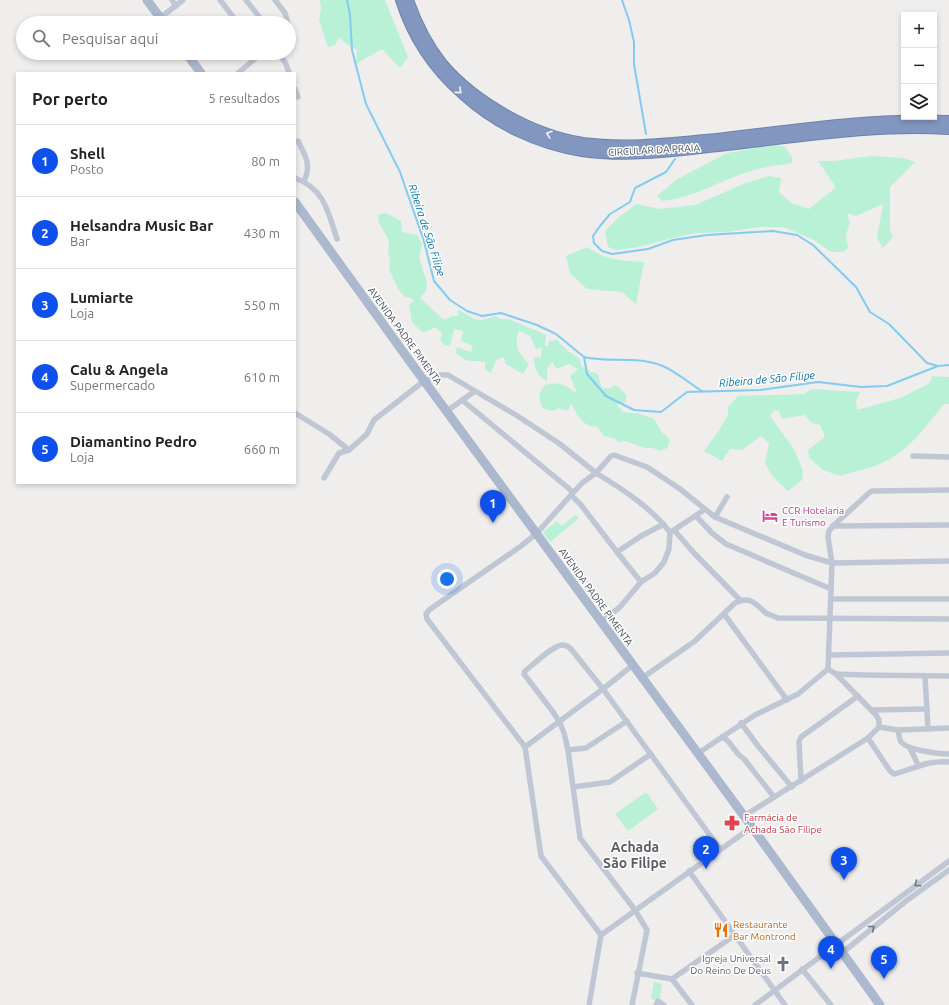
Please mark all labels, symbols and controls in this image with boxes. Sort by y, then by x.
map controls [901,12,937,120]
button: + [901,12,937,48]
search box [16,16,296,60]
icon: search [30,27,52,49]
text: Pesquisar aqui [62,30,158,47]
button: − [901,48,937,84]
button: layers [901,84,937,120]
one-way arrow [454,86,461,93]
text: Por perto [32,89,108,108]
text: 5 resultados [209,91,280,105]
one-way arrow [545,130,552,138]
street label: CIRCULAR DA PRAIA [608,142,701,158]
text: Shell [70,145,105,162]
text: 1 [41,154,49,168]
text: 80 m [251,154,280,168]
text: Posto [70,162,104,176]
water label: Ribeira de São Filipe [406,182,448,278]
text: Helsandra Music Bar [70,217,213,234]
text: 2 [41,226,49,240]
text: 430 m [244,226,280,240]
text: Bar [70,234,90,248]
street label: AVENIDA PADRE PIMENTA [366,285,444,387]
text: Lumiarte [70,289,133,306]
text: 3 [41,298,49,312]
text: 550 m [244,298,280,312]
text: Loja [70,306,94,320]
text: Calu & Angela [70,361,168,378]
water label: Ribeira de São Filipe [718,369,816,389]
text: 4 [41,370,49,384]
text: 610 m [244,370,280,384]
text: Supermercado [70,378,155,392]
text: Diamantino Pedro [70,433,197,450]
text: 5 [41,442,49,456]
text: 660 m [244,442,280,456]
text: Loja [70,450,94,464]
pin: 1 [480,490,506,523]
place label: CCR Hotelaria E Turismo [782,505,844,528]
hotel icon: CCR Hotelaria E Turismo [761,507,779,525]
street label: AVENIDA PADRE PIMENTA [557,546,635,648]
your location [437,569,457,589]
place label: Farmácia de Achada São Filipe [744,812,822,835]
pharmacy icon: Farmácia de Achada São Filipe [723,814,741,832]
pin: 2 [693,836,719,869]
district label: Achada São Filipe [603,839,667,871]
pin: 3 [831,847,857,880]
one-way arrow [915,879,922,886]
place label: Restaurante Bar Montrond [733,919,796,942]
restaurant icon: Restaurante Bar Montrond [712,921,730,939]
one-way arrow [867,925,874,932]
pin: 4 [818,936,844,969]
pin: 5 [871,946,897,979]
place label: Igreja Universal Do Reino De Deus [690,953,771,976]
church icon: Igreja Universal Do Reino De Deus [774,955,792,973]

